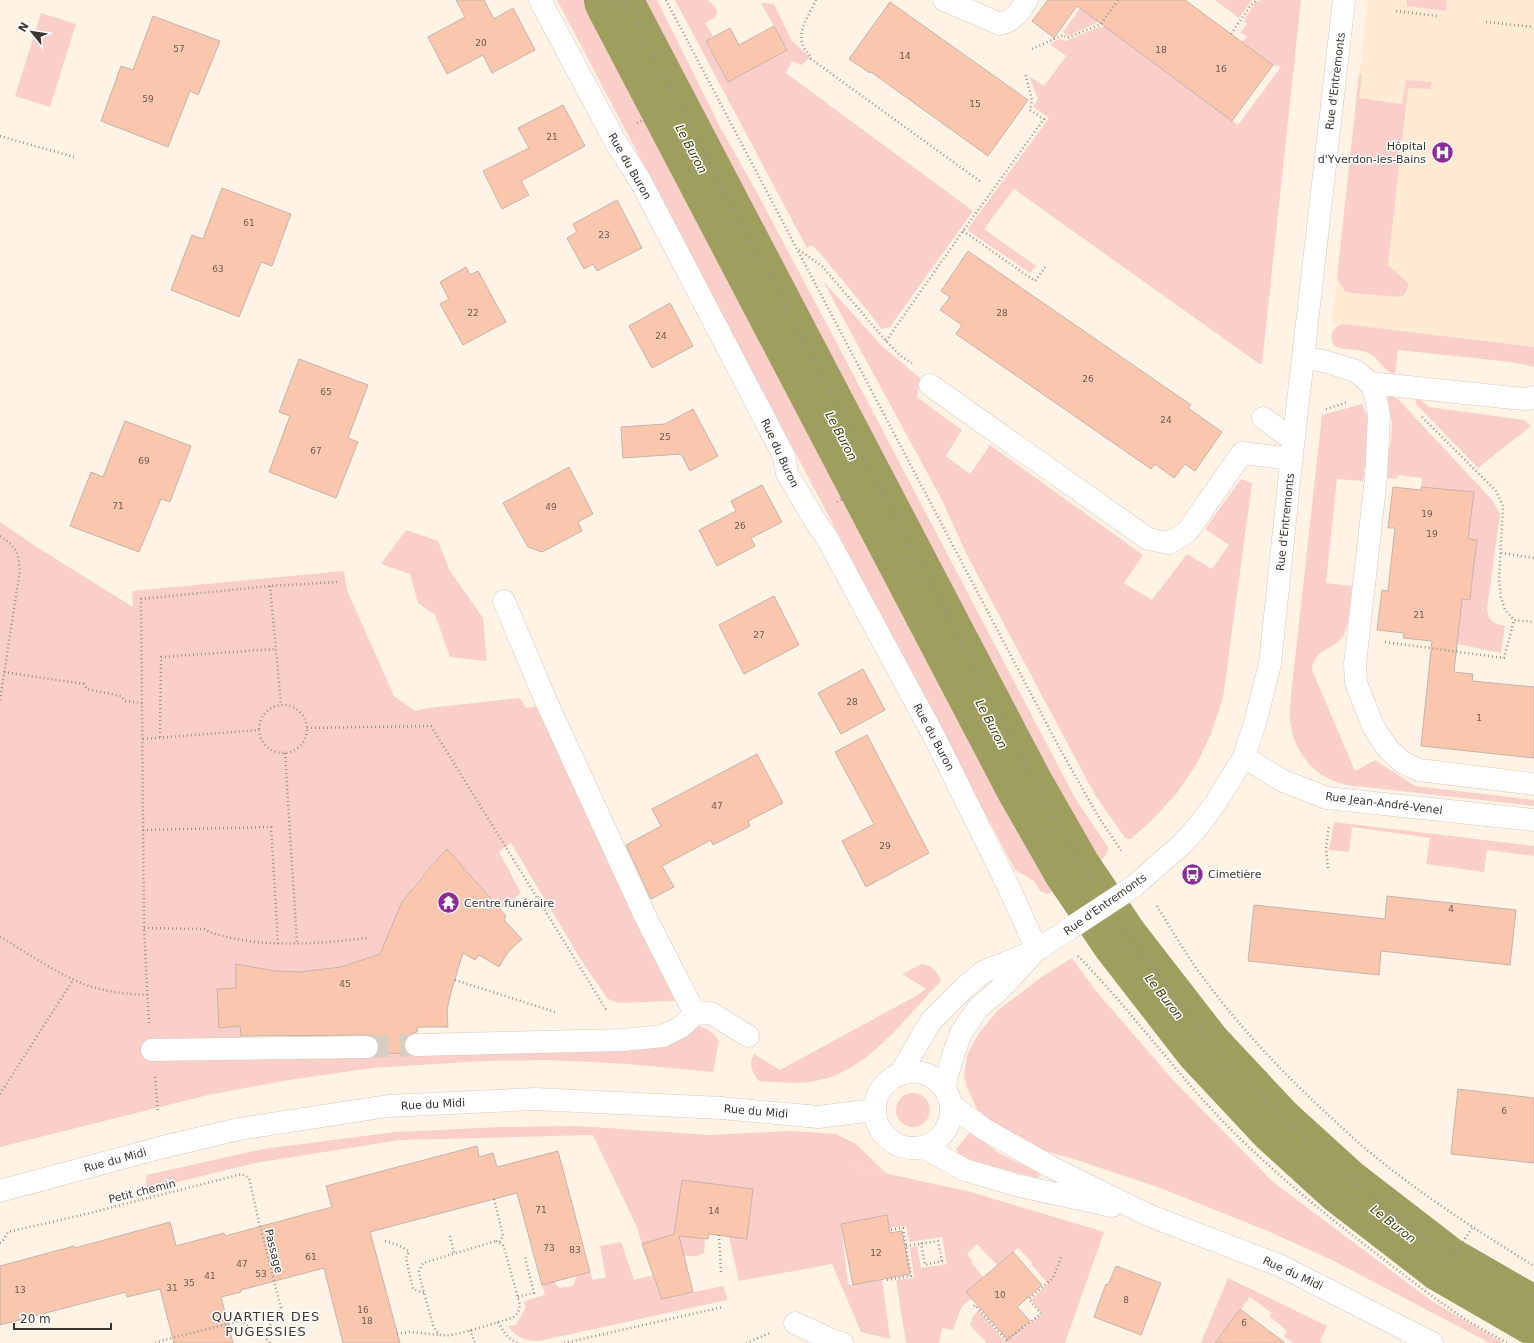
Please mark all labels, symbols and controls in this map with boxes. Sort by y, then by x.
north arrow [12,12,52,52]
text: N [16,20,32,34]
street label: Rue d'Entremonts [1323,31,1348,131]
house number: 20 [475,38,487,48]
house number: 57 [173,44,185,54]
house number: 18 [1155,45,1167,55]
house number: 14 [899,51,911,61]
house number: 16 [1215,64,1227,74]
house number: 59 [142,94,154,104]
house number: 15 [969,99,981,109]
water label: Le Buron [672,122,710,176]
street label: Rue du Buron [605,131,654,202]
house number: 21 [546,132,558,142]
hospital icon: Hôpital d'Yverdon-les-Bains [1429,139,1455,165]
place label: Hôpital d'Yverdon-les-Bains [1318,140,1426,166]
house number: 61 [243,218,255,228]
house number: 23 [598,230,610,240]
house number: 63 [212,264,224,274]
house number: 22 [467,308,479,318]
house number: 28 [996,308,1008,318]
house number: 24 [655,331,667,341]
house number: 26 [1082,374,1094,384]
house number: 65 [320,387,332,397]
water label: Le Buron [822,409,860,463]
house number: 24 [1160,415,1172,425]
street label: Rue du Buron [758,417,801,490]
house number: 25 [659,432,671,442]
house number: 67 [310,446,322,456]
house number: 69 [138,456,150,466]
street label: Rue d'Entremonts [1274,472,1297,572]
house number: 71 [112,501,124,511]
house number: 49 [545,502,557,512]
house number: 19 [1421,509,1433,519]
house number: 26 [734,521,746,531]
house number: 19 [1426,529,1438,539]
house number: 21 [1413,610,1425,620]
house number: 27 [753,630,765,640]
house number: 28 [846,697,858,707]
water label: Le Buron [972,697,1010,751]
street label: Rue du Buron [910,701,957,773]
house number: 1 [1476,713,1482,723]
street label: Rue Jean-André-Venel [1325,790,1443,817]
house number: 47 [711,801,723,811]
house number: 29 [879,841,891,851]
bus stop icon: Cimetière [1180,861,1206,887]
place label: Cimetière [1208,868,1262,881]
street label: Rue d'Entremonts [1061,871,1149,938]
temple icon: Centre funéraire [436,890,462,916]
place label: Centre funéraire [464,897,554,910]
house number: 4 [1448,904,1454,914]
water label: Le Buron [1142,972,1186,1022]
house number: 45 [339,979,351,989]
street label: Rue du Midi [401,1096,466,1113]
street label: Rue du Midi [723,1102,789,1121]
house number: 6 [1501,1106,1507,1116]
street label: Rue du Midi [82,1146,148,1175]
street label: Petit chemin [107,1177,177,1206]
water label: Le Buron [1368,1202,1418,1246]
house number: 71 [535,1205,547,1215]
house number: 14 [708,1206,720,1216]
street label: Passage [262,1228,285,1275]
house number: 73 [543,1243,555,1253]
house number: 83 [569,1245,581,1255]
house number: 12 [870,1248,882,1258]
house number: 61 [305,1252,317,1262]
street label: Rue du Midi [1261,1254,1325,1293]
house number: 47 [236,1259,248,1269]
house number: 53 [255,1269,267,1279]
house number: 41 [204,1271,216,1281]
house number: 35 [183,1278,195,1288]
house number: 31 [166,1283,178,1293]
house number: 13 [14,1285,26,1295]
house number: 10 [994,1290,1006,1300]
house number: 8 [1123,1295,1129,1305]
scale bar [14,1305,111,1331]
house number: 16 [357,1305,369,1315]
district label: QUARTIER DES PUGESSIES [212,1309,320,1339]
text: 20 m [20,1312,51,1326]
house number: 18 [361,1316,373,1326]
house number: 6 [1241,1318,1247,1328]

